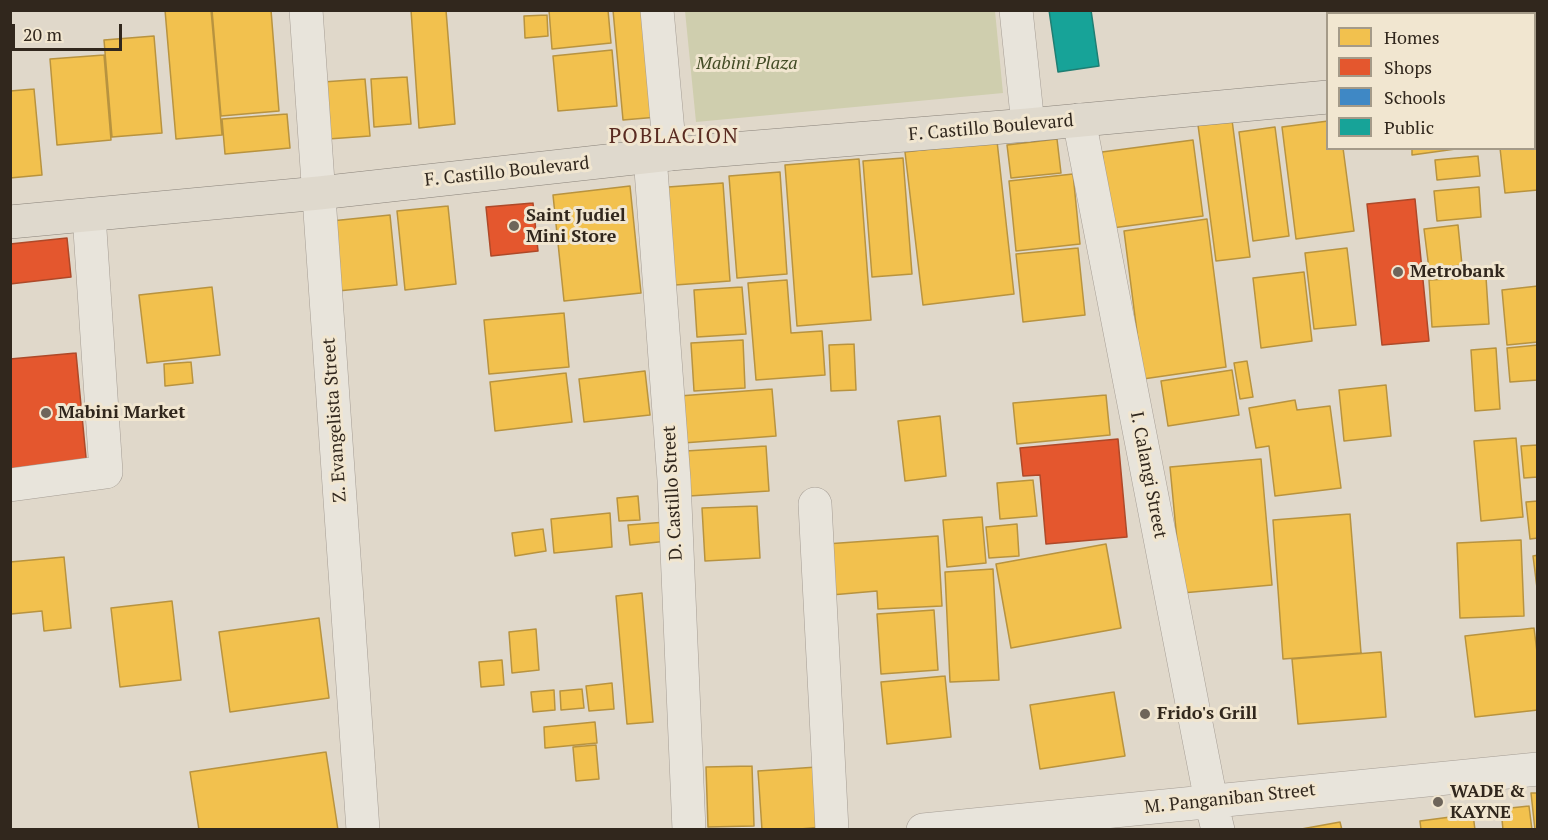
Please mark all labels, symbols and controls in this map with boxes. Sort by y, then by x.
scale bar [15,12,124,50]
legend [1326,12,1536,150]
text: 20 m [23,22,62,46]
text: Homes [1384,25,1439,49]
park label: Mabini Plaza [696,53,798,75]
text: Shops [1384,55,1432,79]
text: Schools [1384,85,1446,109]
street label: F. Castillo Boulevard [908,110,1074,146]
text: Public [1384,115,1434,139]
district label: POBLACION [609,124,739,150]
street label: F. Castillo Boulevard [424,153,590,191]
place label: Saint Judiel Mini Store [526,205,626,248]
marker: Saint Judiel Mini Store [507,219,521,233]
place label: Metrobank [1410,261,1505,283]
marker: Metrobank [1391,265,1405,279]
street label: Z. Evangelista Street [318,337,352,503]
place label: Mabini Market [58,402,185,424]
marker: Mabini Market [39,406,53,420]
street label: I. Calangi Street [1125,410,1171,540]
street label: D. Castillo Street [659,425,687,561]
place label: Frido's Grill [1157,703,1257,725]
marker: Frido's Grill [1138,707,1152,721]
street label: M. Panganiban Street [1143,779,1317,819]
place label: WADE & KAYNE [1450,781,1525,824]
marker: WADE & KAYNE [1431,795,1445,809]

